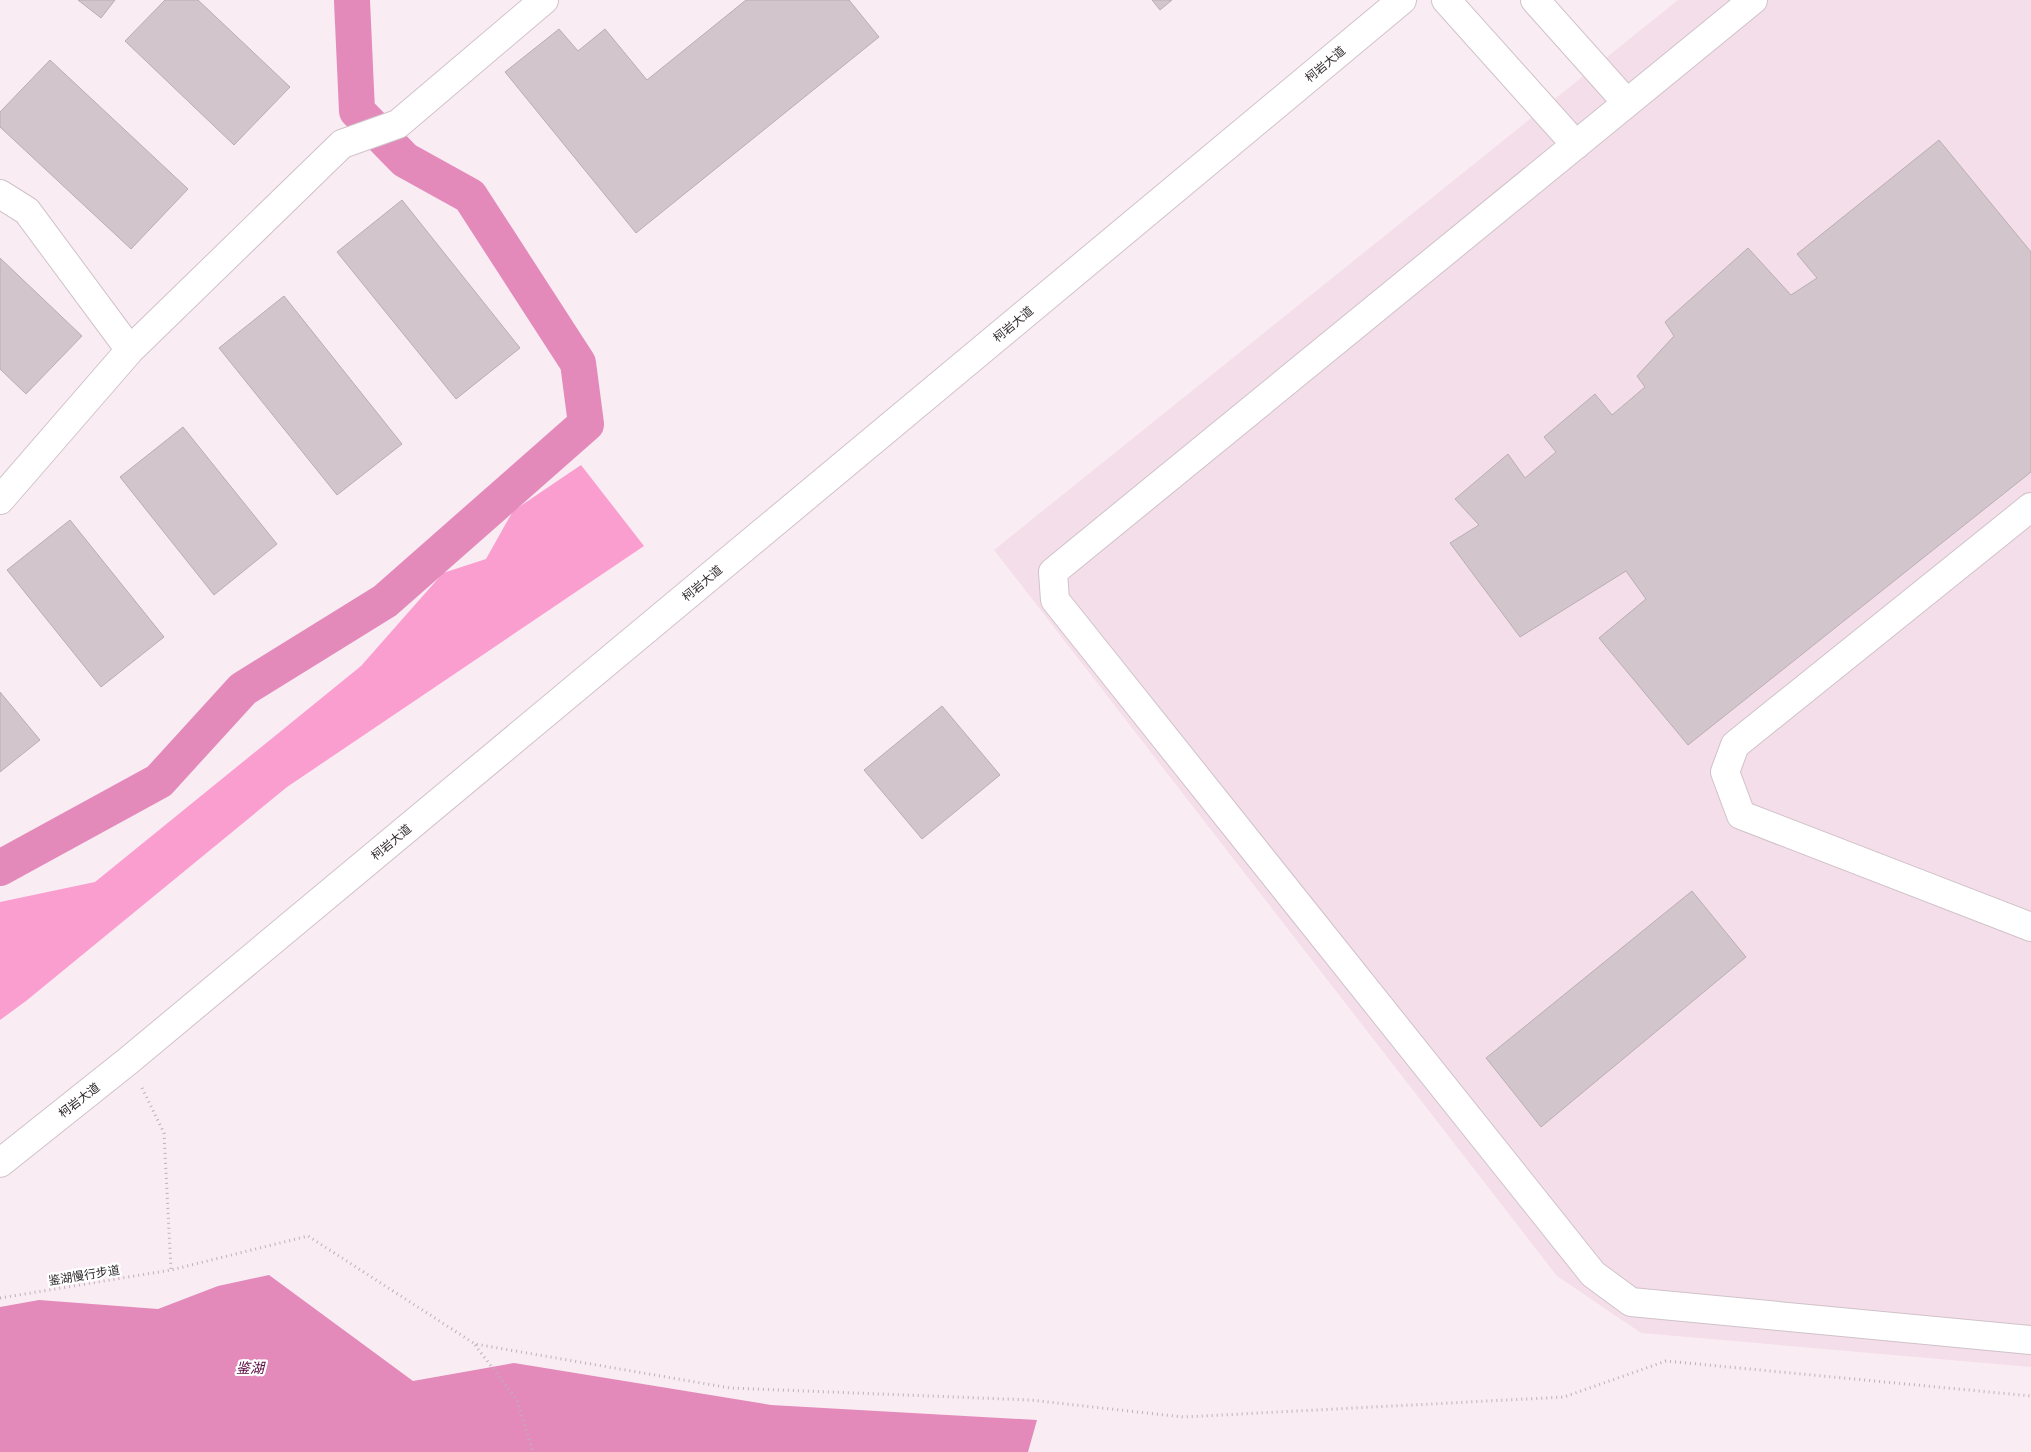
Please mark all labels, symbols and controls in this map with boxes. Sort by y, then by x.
street label: 柯岩大道 [1302,43,1348,85]
street label: 柯岩大道 [990,303,1036,345]
street label: 柯岩大道 [679,562,725,604]
street label: 柯岩大道 [368,821,414,863]
street label: 柯岩大道 [55,1079,103,1121]
street label: 鉴湖慢行步道 [46,1262,121,1288]
water label: 鉴湖 [236,1359,266,1376]

